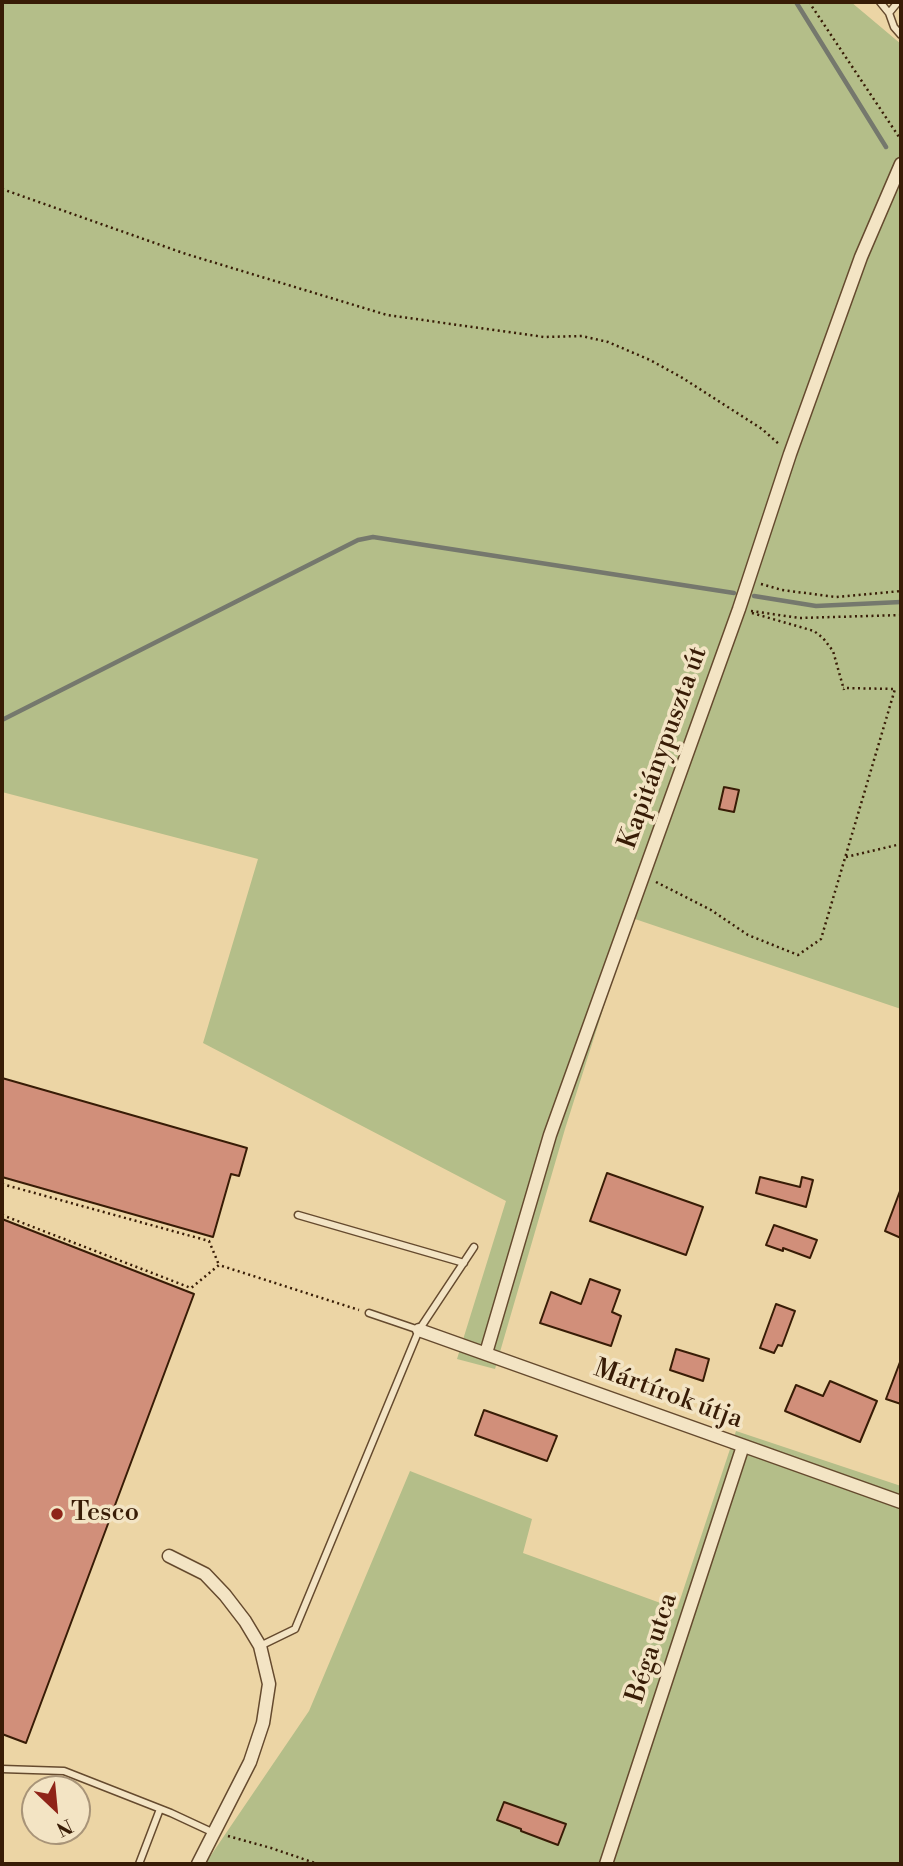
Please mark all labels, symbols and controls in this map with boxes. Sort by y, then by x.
street label: Kapitánypuszta út [613,643,715,853]
street label: Mártírok útja [589,1354,747,1436]
place label: Tesco [71,1498,139,1530]
marker: Tesco [49,1506,65,1522]
street label: Béga utca [621,1589,685,1707]
north arrow [21,1775,91,1845]
text: N [52,1813,76,1841]

